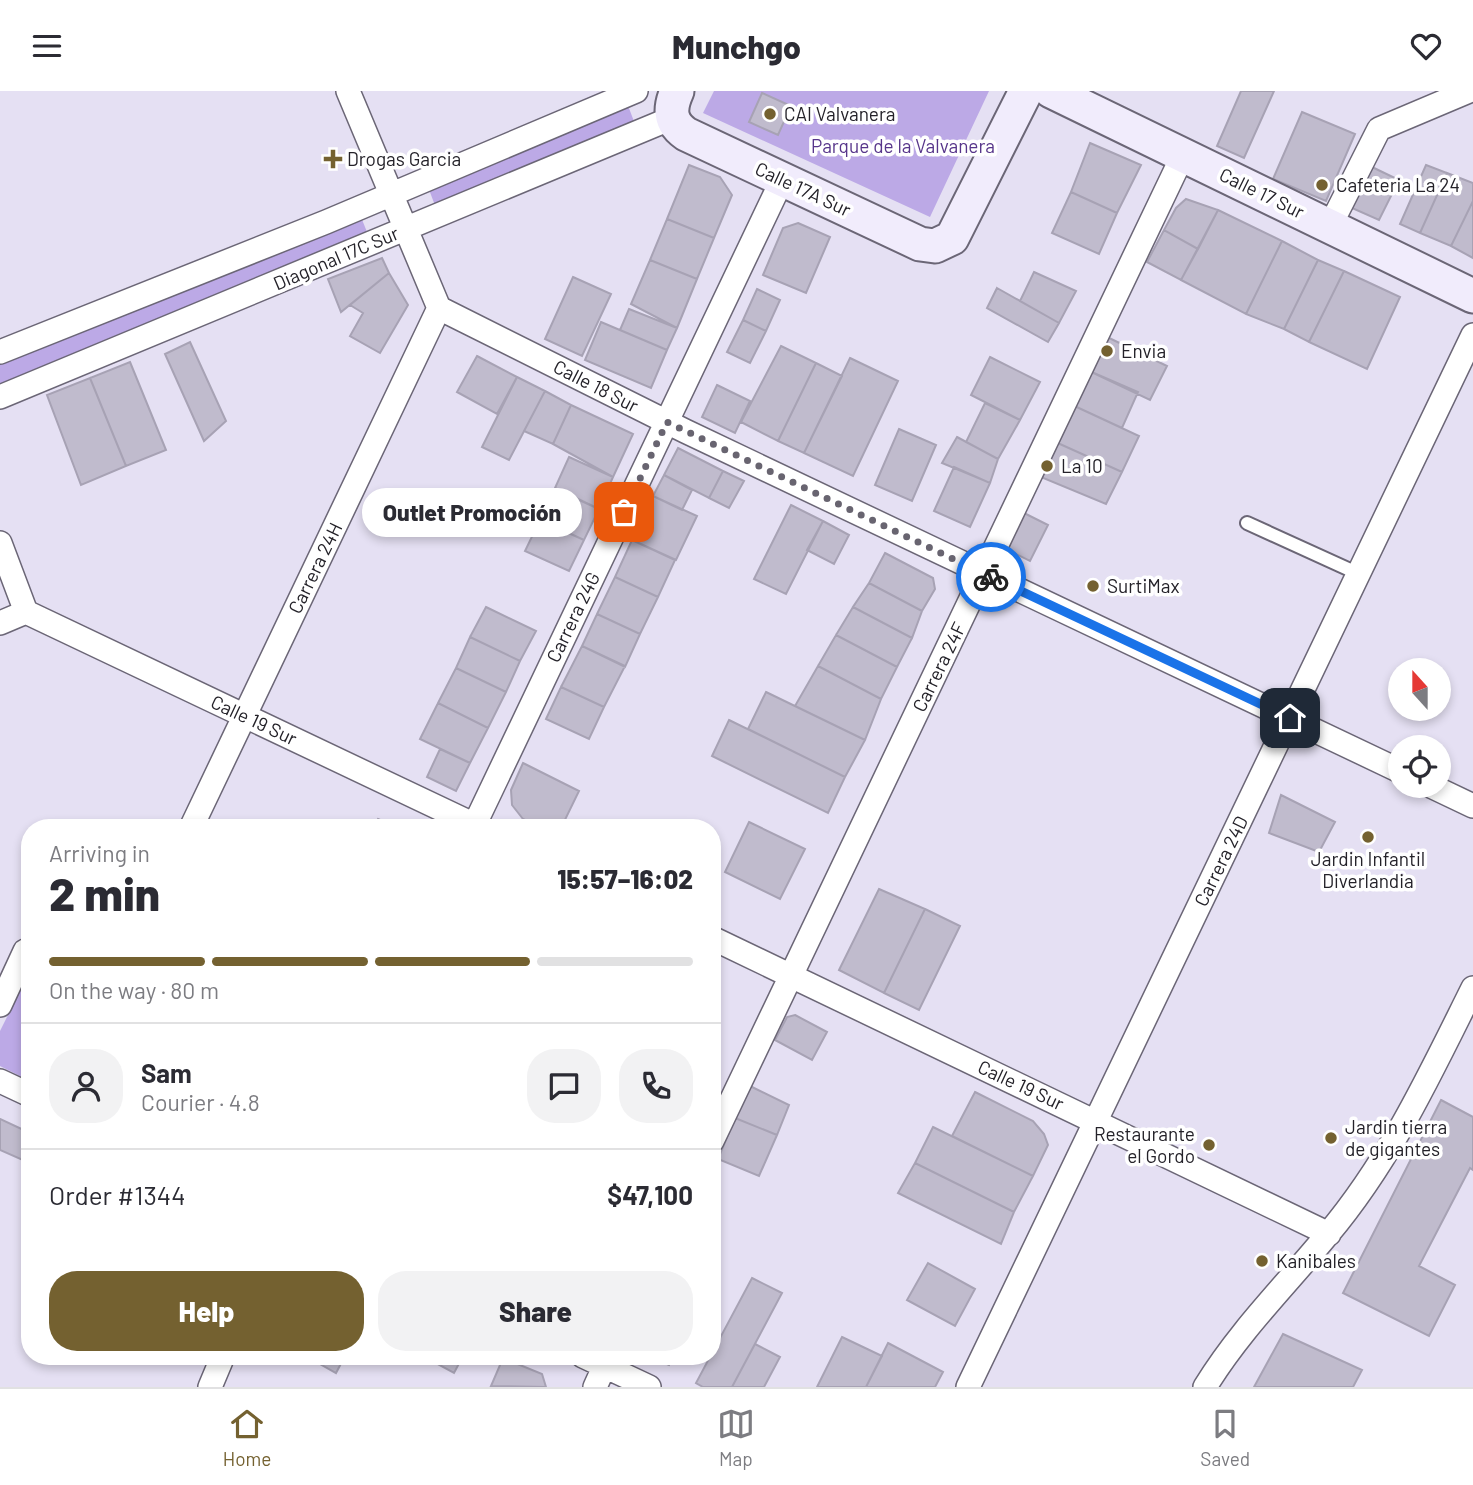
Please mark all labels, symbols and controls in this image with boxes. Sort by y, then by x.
icon: menu [28,27,66,65]
text: Munchgo [672,27,801,65]
icon: heart [1407,27,1445,65]
place label: CAI Valvanera [784,102,895,125]
marker: CAI Valvanera [762,106,778,122]
park label: Parque de la Valvanera [811,134,995,157]
place label: Drogas Garcia [347,147,461,170]
marker: Drogas Garcia [325,151,341,167]
street label: Calle 17A Sur [752,156,855,221]
street label: Calle 17 Sur [1216,162,1308,223]
place label: Cafeteria La 24 [1336,173,1460,196]
marker: Cafeteria La 24 [1314,177,1330,193]
street label: Diagonal 17C Sur [270,221,402,294]
place label: Envia [1121,339,1166,362]
marker: Envia [1099,343,1115,359]
street label: Calle 18 Sur [550,354,643,417]
place label: La 10 [1061,454,1103,477]
marker: La 10 [1039,458,1055,474]
pin [594,482,654,542]
callout: Outlet Promoción [362,487,582,537]
icon: bag [605,493,643,531]
text: Outlet Promoción [383,498,561,526]
street label: Carrera 24H [283,518,346,617]
courier [956,542,1026,612]
icon: bike [972,558,1010,596]
street label: Carrera 24G [541,568,604,666]
place label: SurtiMax [1107,574,1180,597]
marker: SurtiMax [1085,578,1101,594]
street label: Carrera 24F [907,618,970,715]
north arrow [1388,658,1451,721]
map controls [1388,658,1451,798]
pin [1260,688,1320,748]
street label: Calle 19 Sur [208,690,301,750]
icon: home [1271,699,1309,737]
button: locate [1388,735,1451,798]
street label: Carrera 24D [1189,812,1252,910]
marker: Jardin Infantil Diverlandia [1360,829,1376,845]
text: Arriving in [49,839,150,867]
place label: Jardin Infantil Diverlandia [1311,847,1425,892]
text: 15:57–16:02 [557,863,693,894]
text: 2 min [49,865,160,920]
text: On the way · 80 m [49,976,219,1004]
button: person [49,1049,123,1123]
button: chat [527,1049,601,1123]
button: phone [619,1049,693,1123]
street label: Calle 19 Sur [975,1055,1068,1115]
text: Sam [141,1057,192,1088]
text: Courier · 4.8 [141,1088,260,1116]
place label: Jardin tierra de gigantes [1345,1115,1447,1160]
place label: Restaurante el Gordo [1094,1122,1195,1167]
marker: Jardin tierra de gigantes [1323,1130,1339,1146]
marker: Restaurante el Gordo [1201,1137,1217,1153]
text: Order #1344 [49,1179,186,1210]
text: $47,100 [607,1179,693,1210]
place label: Kanibales [1276,1249,1356,1272]
marker: Kanibales [1254,1253,1270,1269]
button: Help [49,1271,364,1351]
button: Share [378,1271,693,1351]
tab: Home [223,1405,271,1470]
tab: Map [717,1405,755,1470]
tab: Saved [1200,1405,1250,1470]

